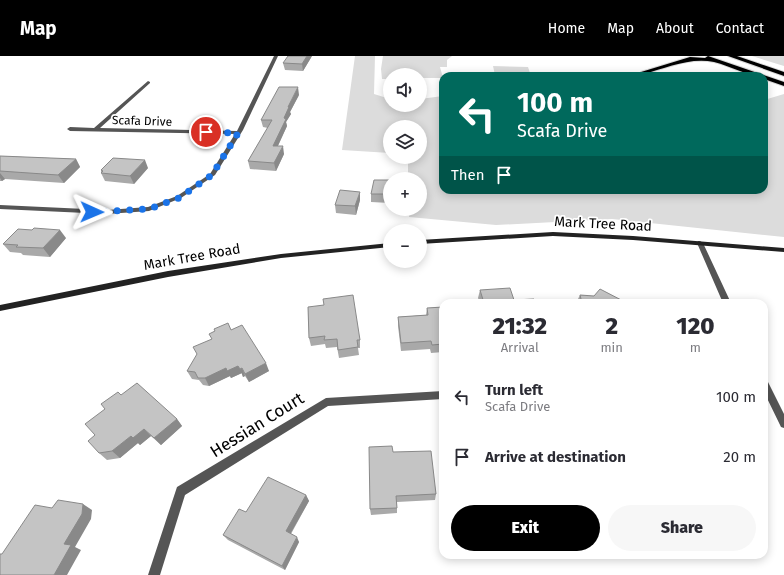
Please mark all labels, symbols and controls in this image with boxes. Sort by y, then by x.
text: Map [20,17,57,40]
text: Home [548,20,585,37]
text: Map [607,20,634,37]
text: About [656,20,694,37]
text: Contact [716,20,764,37]
map controls [383,68,427,268]
button: sound [383,68,427,112]
text: 100 m [517,86,593,119]
icon: left [451,88,503,140]
street label: Scafa Drive [112,113,172,129]
pin [189,115,223,149]
button: layers [383,120,427,164]
text: Scafa Drive [517,120,607,142]
icon: arrive [195,121,217,143]
icon: arrive [493,164,515,186]
text: Then [451,166,485,184]
button: + [383,172,427,216]
position arrow [71,191,113,233]
street label: Mark Tree Road [554,213,652,235]
button: − [383,224,427,268]
street label: Mark Tree Road [142,240,242,274]
text: 21:32 [492,312,547,340]
text: 2 [605,312,618,340]
text: 120 [676,312,715,340]
text: Arrival [501,340,539,355]
text: min [600,340,623,355]
text: m [690,340,701,355]
text: Turn left [485,381,543,399]
icon: left [451,386,473,408]
street label: Hessian Court [206,387,309,462]
text: 100 m [716,388,756,406]
text: Scafa Drive [485,399,550,414]
icon: arrive [451,446,473,468]
text: Arrive at destination [485,448,626,466]
text: 20 m [723,448,756,466]
button: Exit [451,505,600,551]
button: Share [608,505,756,551]

